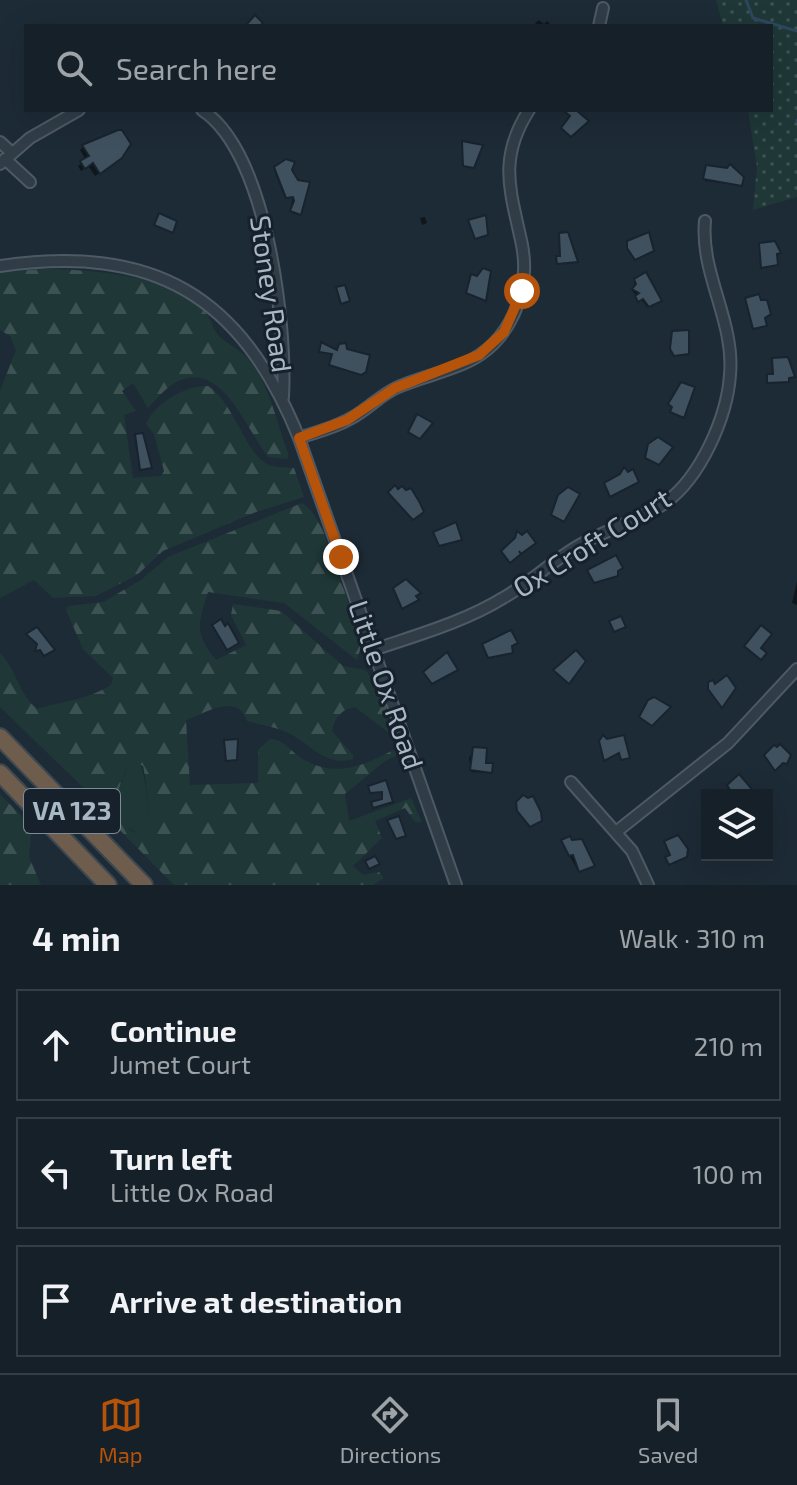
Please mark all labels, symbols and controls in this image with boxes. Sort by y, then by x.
search box [24,24,773,112]
icon: search [52,46,96,90]
text: Search here [116,50,277,86]
street label: Stoney Road [244,213,300,375]
route start [504,273,540,309]
street label: Ox Croft Court [506,480,677,604]
route end [323,539,359,575]
street label: Little Ox Road [342,596,432,774]
road number: VA 123 [24,789,120,833]
map controls [701,789,773,861]
button: layers [701,789,773,861]
text: 4 min [32,917,121,958]
text: Walk · 310 m [619,922,765,953]
text: Continue [110,1012,237,1048]
icon: ahead [34,1023,78,1067]
text: 210 m [694,1030,763,1061]
text: Jumet Court [110,1048,251,1079]
text: Turn left [110,1140,232,1176]
icon: left [34,1151,78,1195]
text: 100 m [693,1158,763,1189]
text: Little Ox Road [110,1176,274,1207]
icon: arrive [34,1279,78,1323]
text: Arrive at destination [110,1283,402,1319]
tab: Map [99,1393,143,1467]
tab: Directions [340,1393,441,1467]
tab: Saved [638,1393,698,1467]

